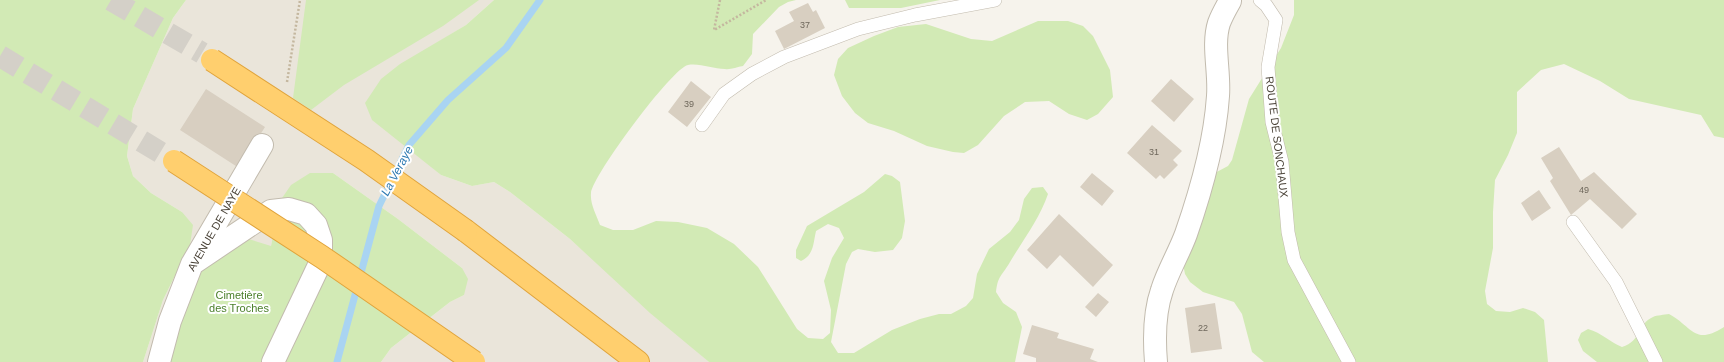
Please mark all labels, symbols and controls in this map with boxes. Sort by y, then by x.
house number: 37 [800,20,810,30]
street label: ROUTE DE SONCHAUX [1264,76,1290,199]
house number: 39 [684,99,694,109]
water label: La Veraye [378,143,416,198]
house number: 31 [1149,147,1159,157]
street label: AVENUE DE NAYE [185,185,243,273]
house number: 49 [1579,185,1589,195]
park label: Cimetière des Troches [209,289,269,314]
house number: 22 [1198,323,1208,333]

